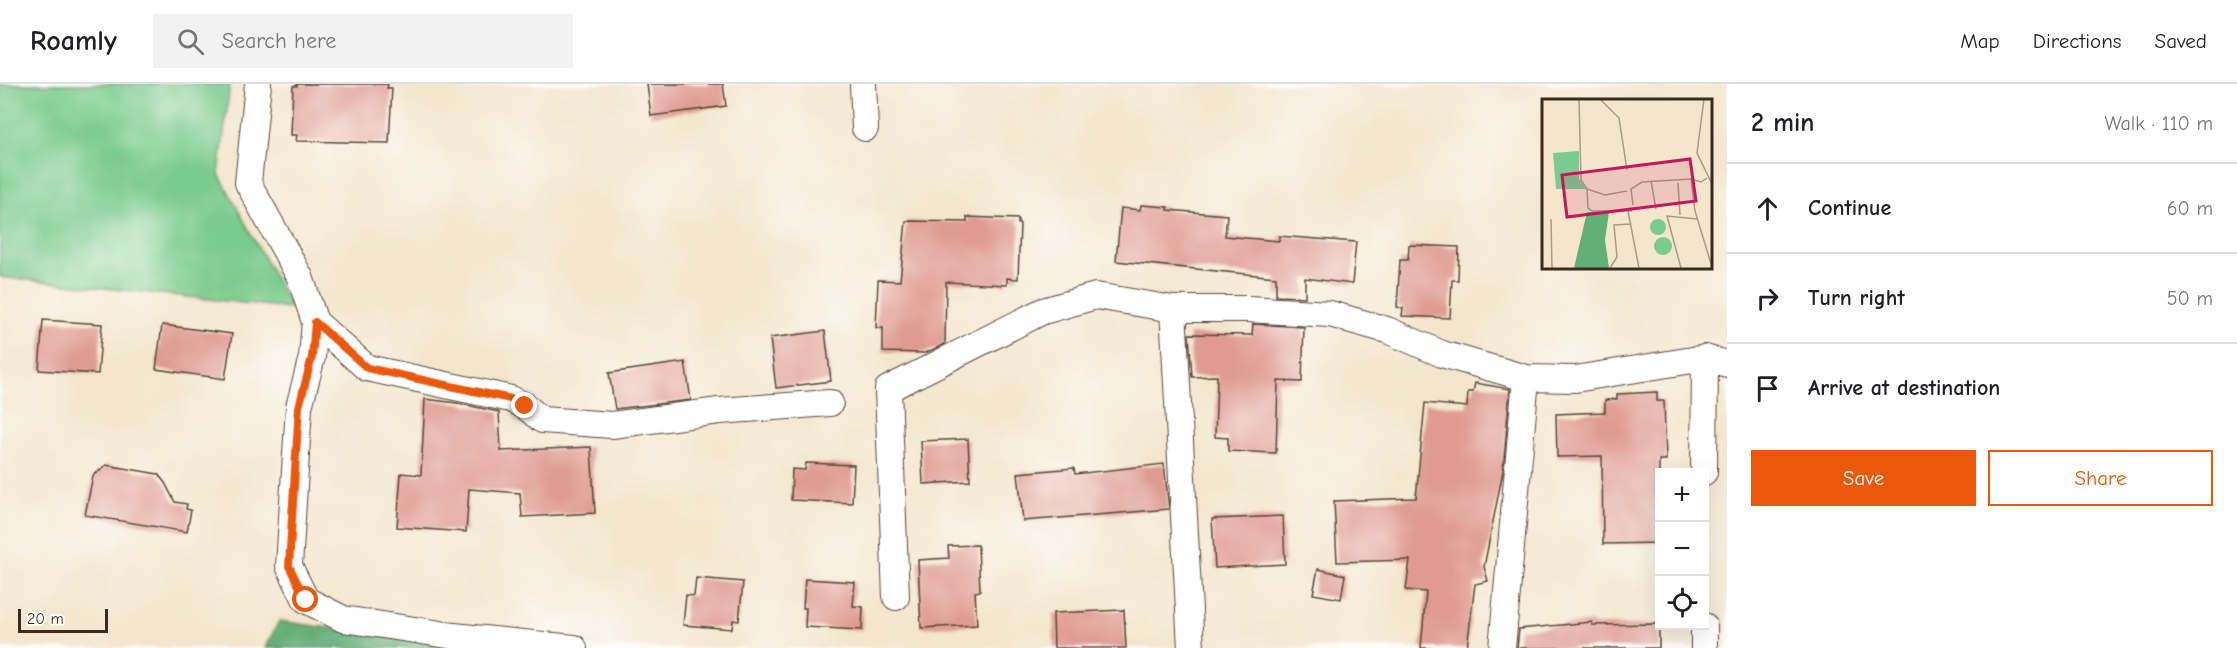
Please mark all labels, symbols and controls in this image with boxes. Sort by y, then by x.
search box [153,14,573,68]
text: Roamly [30,25,117,57]
icon: search [174,25,207,58]
text: Search here [222,28,336,54]
text: Map [1960,29,2000,53]
text: Directions [2033,29,2122,53]
text: Saved [2155,29,2207,53]
inset map [1542,99,1712,268]
text: 2 min [1751,108,1814,138]
text: Walk · 110 m [2105,112,2213,135]
icon: ahead [1751,192,1784,225]
text: Continue [1808,195,1891,221]
text: 60 m [2167,197,2213,220]
icon: right [1751,282,1784,315]
text: Turn right [1808,285,1905,311]
text: 50 m [2167,287,2213,310]
icon: arrive [1751,372,1784,405]
text: Arrive at destination [1808,375,2000,401]
route end [511,392,537,418]
button: Save [1751,450,1976,506]
button: Share [1988,450,2213,506]
map controls [1655,468,1709,630]
button: + [1655,468,1709,522]
button: − [1655,522,1709,576]
button: locate [1655,576,1709,630]
route start [292,586,318,612]
scale bar [18,606,108,634]
text: 20 m [27,610,64,628]

